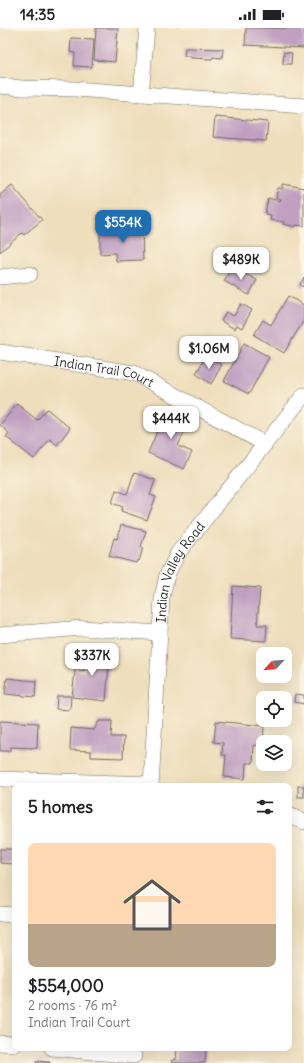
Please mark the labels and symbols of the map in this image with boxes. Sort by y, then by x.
pin: $554K [95,210,151,244]
pin: $489K [213,247,269,281]
pin: $1.06M [176,336,242,370]
street label: Indian Trail Court [53,353,157,391]
pin: $444K [143,406,199,440]
street label: Indian Valley Road [153,518,209,623]
pin: $337K [64,643,120,677]
north arrow [256,647,292,683]

